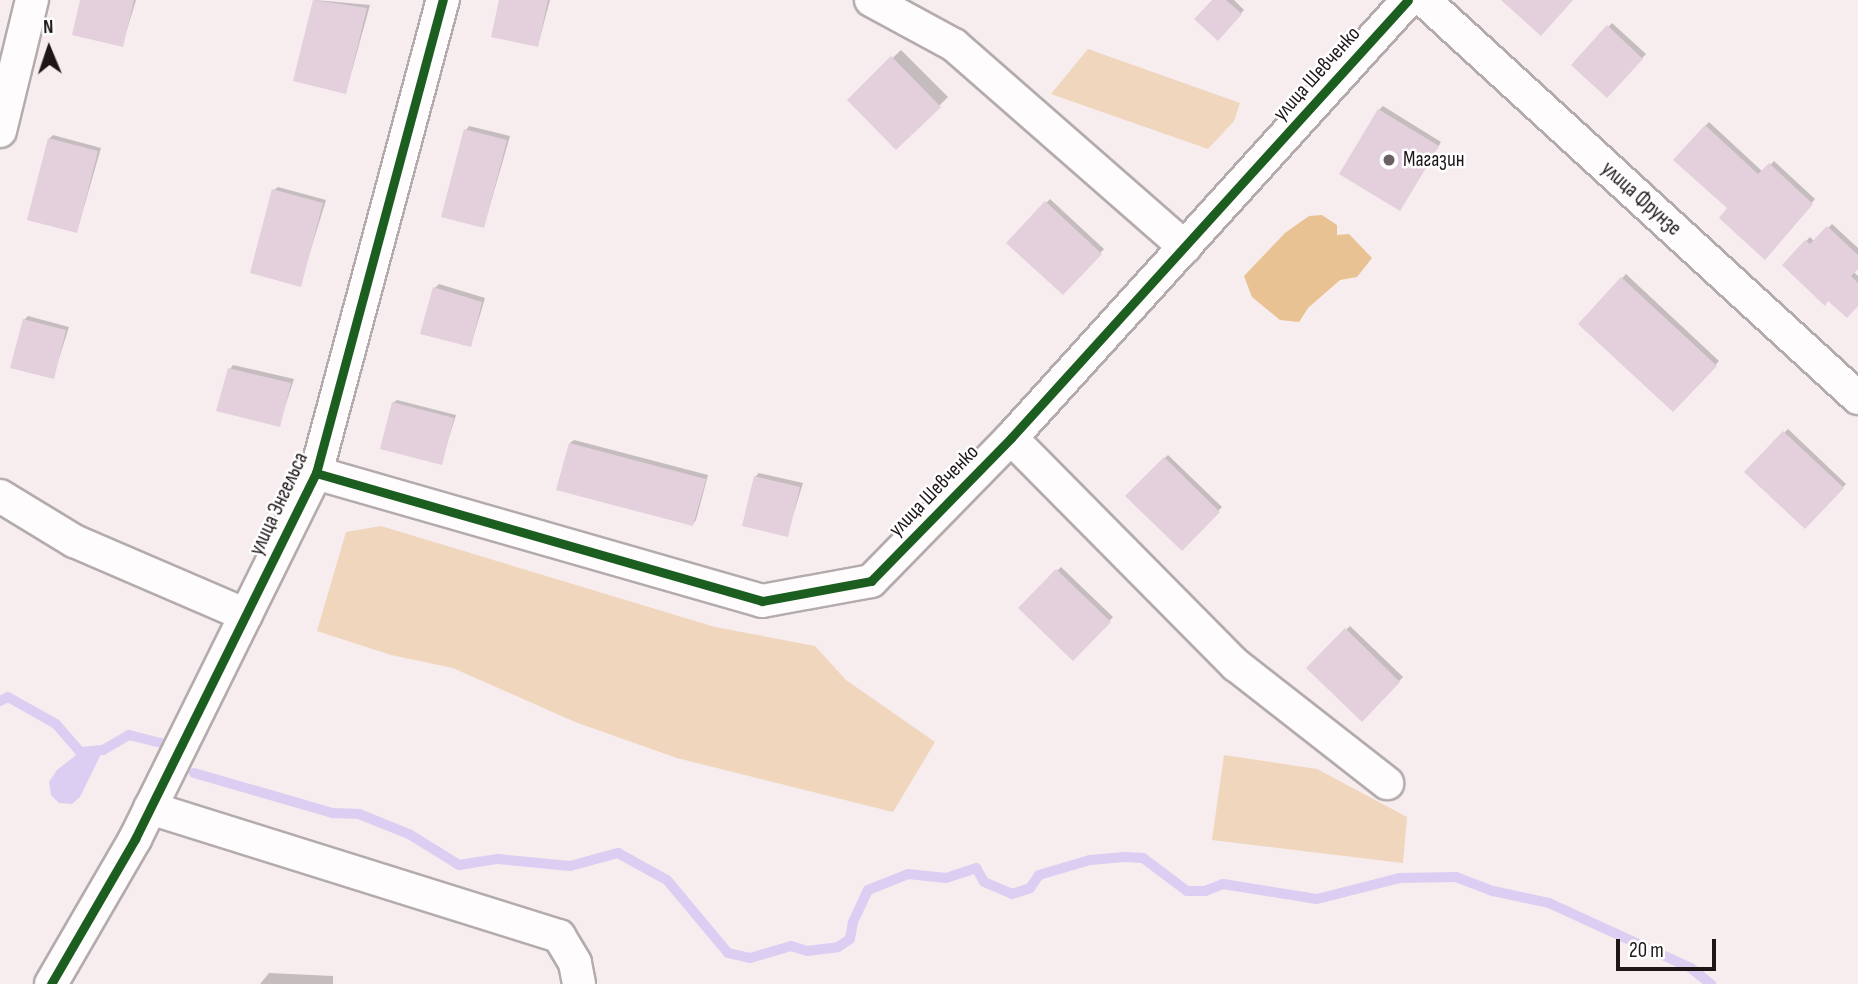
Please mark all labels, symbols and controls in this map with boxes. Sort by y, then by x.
north arrow [14,14,84,84]
text: N [43,16,54,39]
street label: улица Шевченко [1268,22,1366,126]
place label: Магазин [1403,147,1465,173]
marker: Магазин [1381,152,1397,168]
street label: улица Фрунзе [1596,156,1686,242]
street label: улица Шевченко [884,440,984,542]
street label: улица Энгельса [244,449,314,559]
scale bar [1620,925,1720,969]
text: 20 m [1629,938,1664,963]

